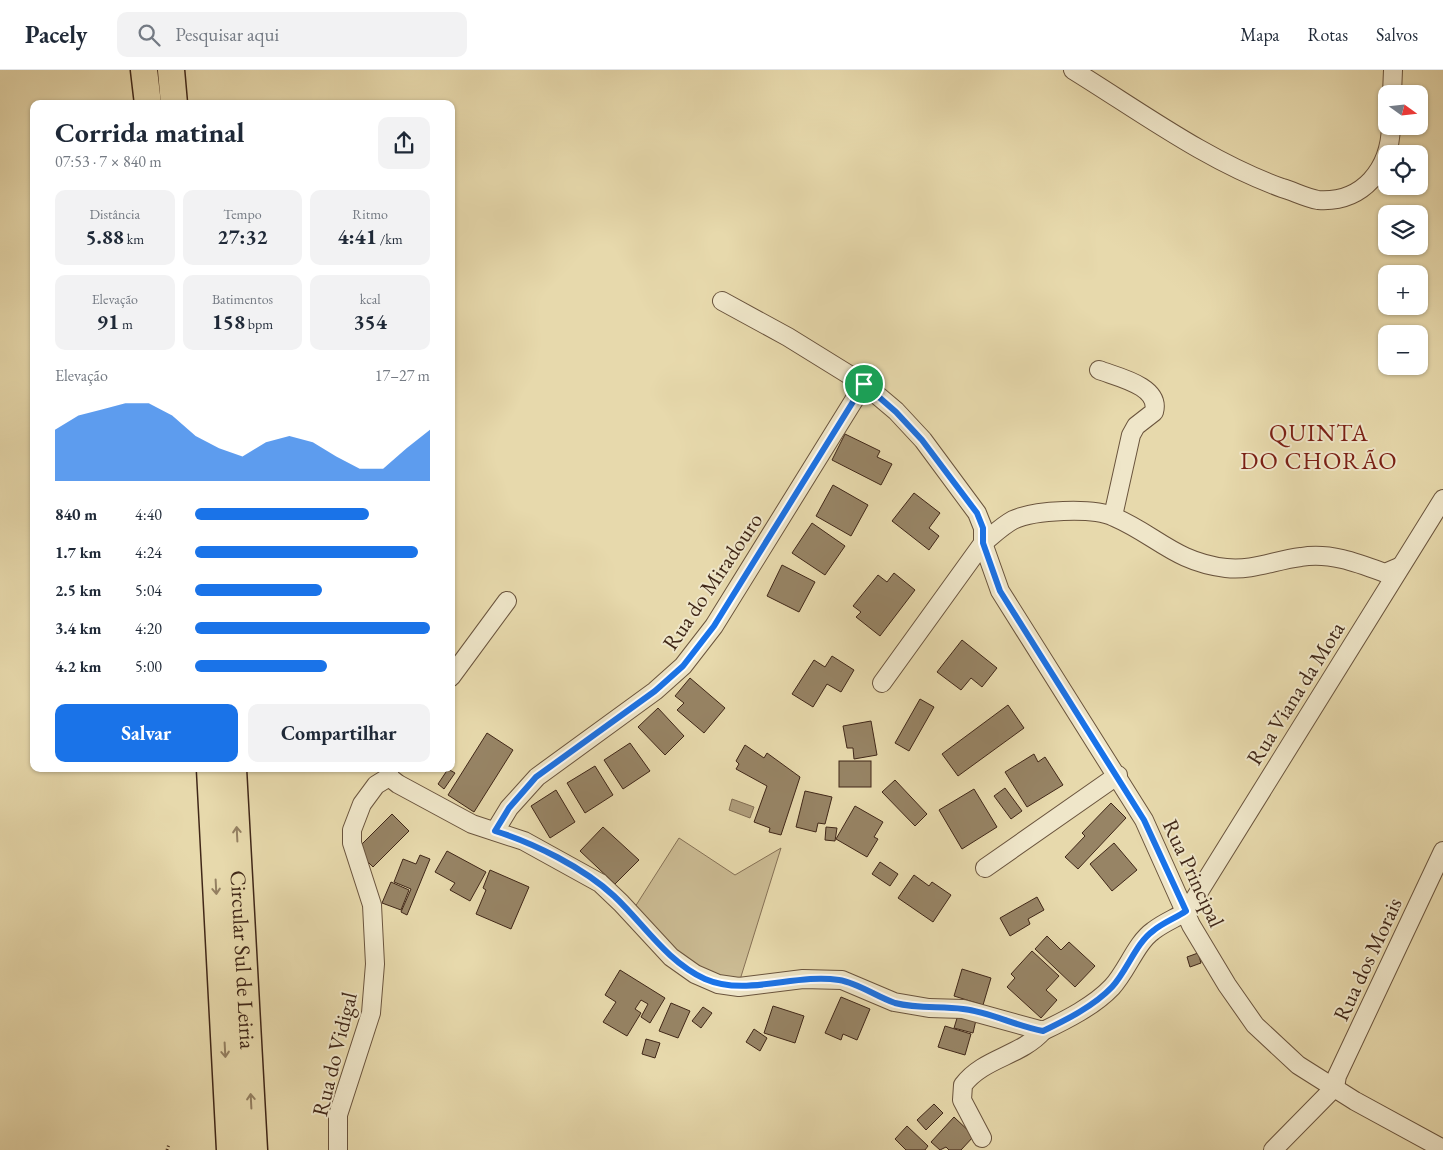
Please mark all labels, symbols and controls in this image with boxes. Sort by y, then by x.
search box [117,12,467,57]
text: Pacely [25,19,87,50]
icon: search [135,21,163,49]
text: Pesquisar aqui [175,22,279,47]
text: Mapa [1240,23,1280,46]
text: Rotas [1308,23,1348,46]
text: Salvos [1376,23,1418,46]
north arrow [1378,85,1428,135]
map controls [1378,85,1428,375]
text: Corrida matinal [55,114,244,150]
button: share [378,117,430,169]
button: locate [1378,145,1428,195]
text: 07:53 · 7 × 840 m [55,151,162,172]
text: Distância [90,205,140,223]
text: Tempo [223,205,262,223]
text: Ritmo [352,205,388,223]
button: layers [1378,205,1428,255]
text: 5.88 [85,223,124,250]
text: 27:32 [217,223,268,250]
text: 4:41 [338,223,377,250]
text: km [124,230,144,248]
text: /km [377,230,403,248]
button: + [1378,265,1428,315]
text: Elevação [92,290,138,308]
text: Batimentos [212,290,273,308]
text: kcal [360,290,381,308]
text: 91 [97,308,119,335]
text: 158 [212,308,245,335]
text: 354 [353,308,387,335]
text: m [119,315,133,333]
text: bpm [245,315,273,333]
button: − [1378,325,1428,375]
pin [843,363,885,405]
text: Elevação [55,365,108,386]
text: 17–27 m [375,365,430,386]
icon: arrive [850,370,878,398]
district label: QUINTA DO CHORÃO [1240,417,1398,476]
text: 840 m [55,504,97,525]
text: 4:40 [135,504,162,525]
street label: Rua do Miradouro [656,507,769,656]
text: 1.7 km [55,542,101,563]
text: 4:24 [135,542,162,563]
text: 2.5 km [55,580,101,601]
text: 5:04 [135,580,162,601]
street label: Rua Viana da Mota [1240,616,1351,771]
text: 3.4 km [55,618,101,639]
text: 4:20 [135,618,162,639]
text: 4.2 km [55,656,101,677]
text: 5:00 [135,656,162,677]
button: Salvar [55,704,238,762]
button: Compartilhar [248,704,430,762]
street label: Rua Principal [1156,814,1231,932]
one-way arrow [232,826,241,842]
street label: Circular Sul de Leiria [224,870,262,1050]
one-way arrow [212,879,221,895]
street label: Rua dos Morais [1326,893,1409,1026]
street label: Rua do Vidigal [305,989,364,1119]
one-way arrow [220,1041,229,1057]
one-way arrow [247,1094,256,1110]

